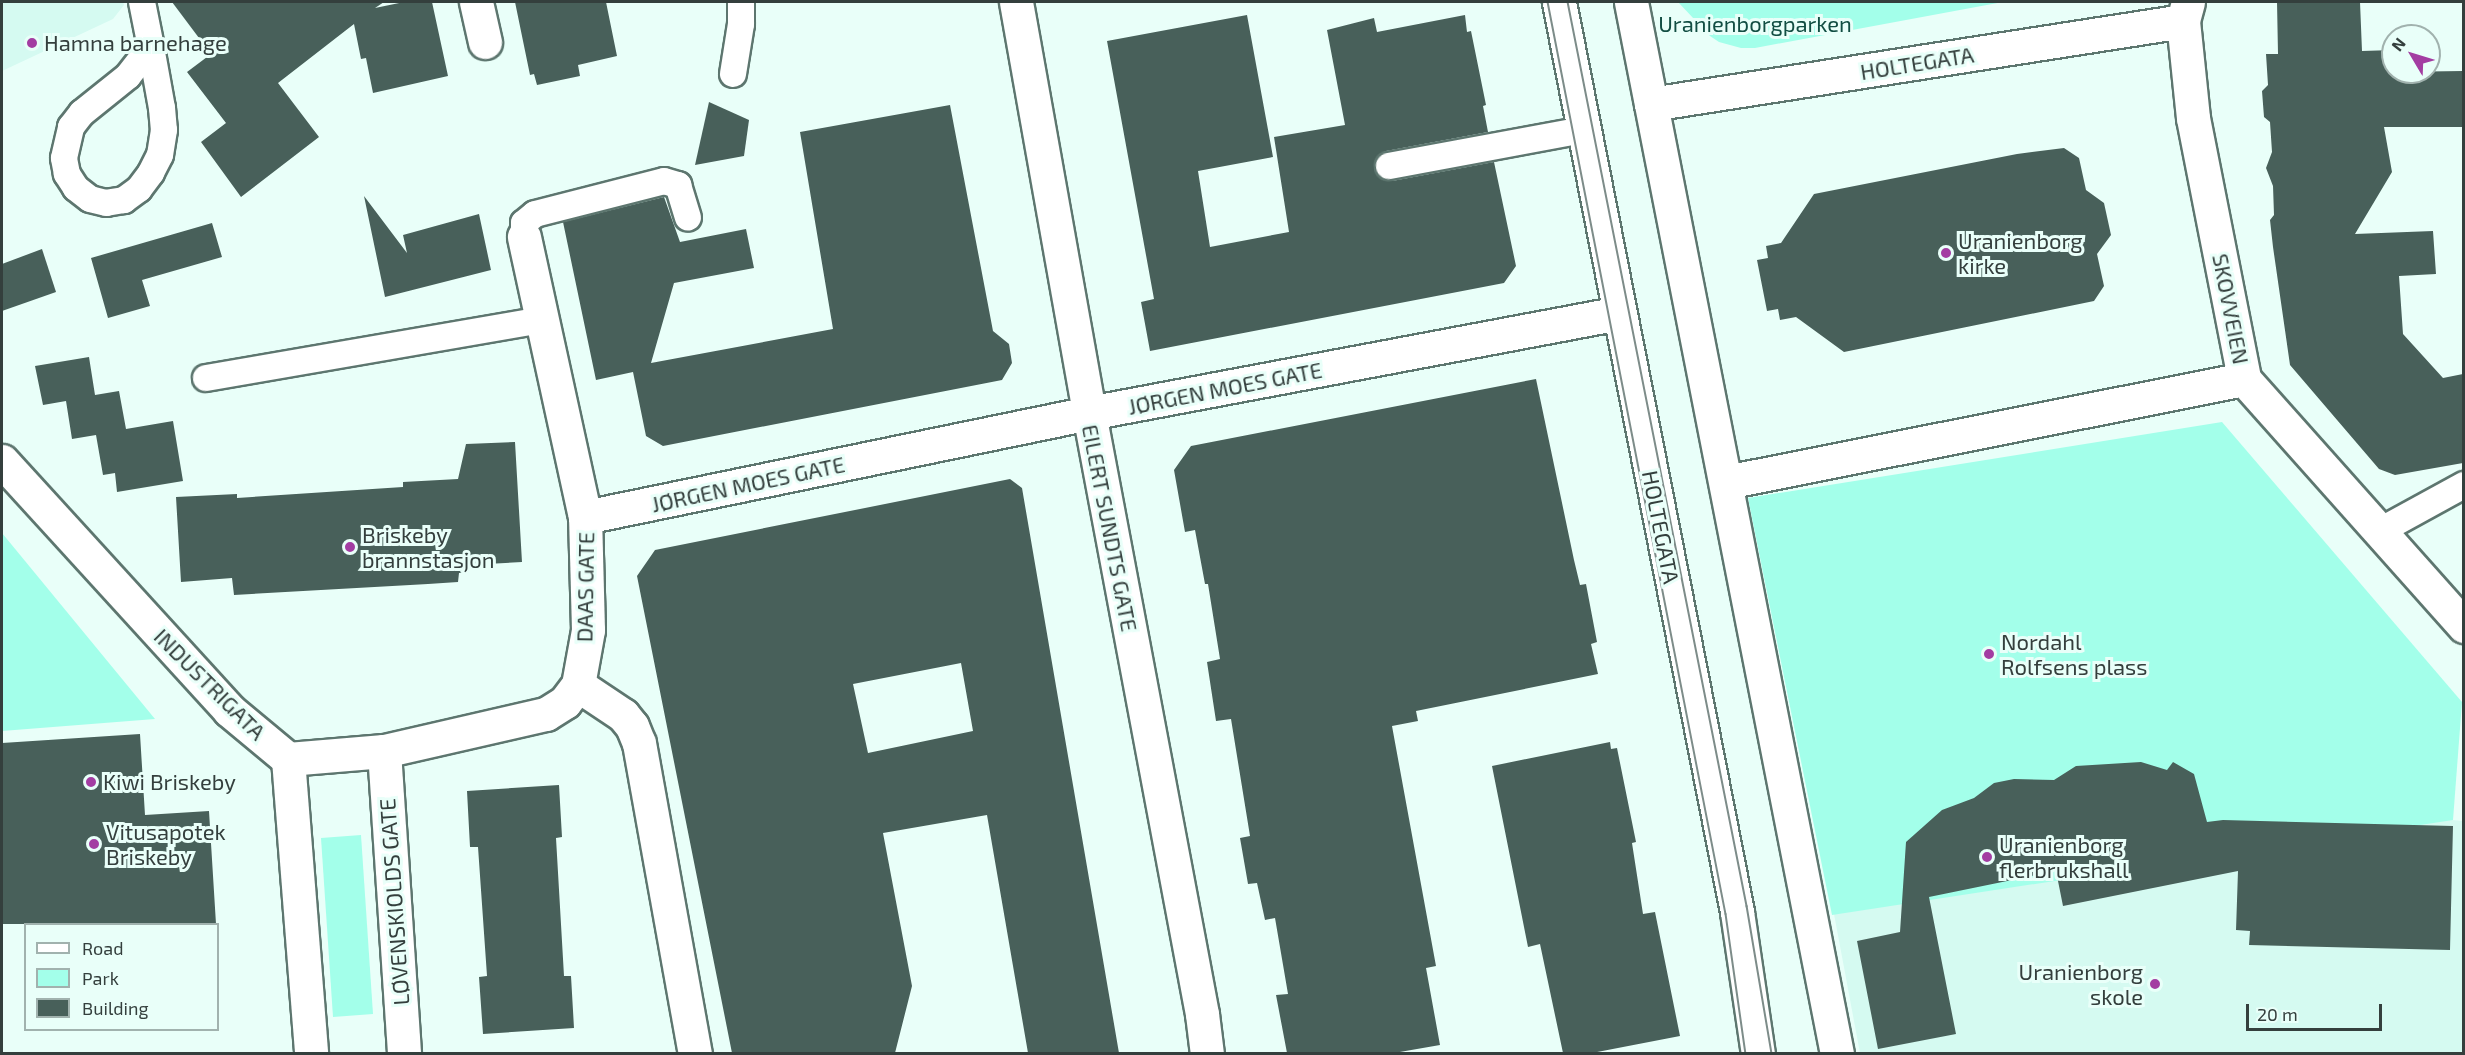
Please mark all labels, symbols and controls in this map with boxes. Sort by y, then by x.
park label: Uranienborgparken [1658,11,1852,37]
north arrow [2381,24,2441,84]
place label: Hamna barnehage [44,30,227,56]
text: N [2387,33,2409,54]
marker: Hamna barnehage [25,36,39,50]
street label: HOLTEGATA [1858,41,1976,85]
place label: Uranienborg kirke [1958,227,2082,278]
marker: Uranienborg kirke [1939,246,1953,260]
street label: SKOVVEIEN [2207,251,2255,367]
street label: JØRGEN MOES GATE [1126,356,1324,420]
street label: EILERT SUNDTS GATE [1077,422,1143,634]
street label: JØRGEN MOES GATE [649,451,847,517]
street label: HOLTEGATA [1637,468,1685,586]
place label: Briskeby brannstasjon [362,521,495,572]
street label: DAAS GATE [571,532,599,642]
marker: Briskeby brannstasjon [343,540,357,554]
street label: INDUSTRIGATA [149,623,271,745]
place label: Nordahl Rolfsens plass [2001,628,2147,680]
marker: Nordahl Rolfsens plass [1982,647,1996,661]
place label: Kiwi Briskeby [103,769,236,795]
marker: Kiwi Briskeby [84,775,98,789]
street label: LØVENSKIOLDS GATE [374,798,414,1006]
place label: Vitusapotek Briskeby [106,818,226,870]
place label: Uranienborg flerbrukshall [1999,831,2129,882]
marker: Vitusapotek Briskeby [87,837,101,851]
marker: Uranienborg flerbrukshall [1980,850,1994,864]
legend [24,923,219,1031]
text: Road [82,937,123,959]
place label: Uranienborg skole [2019,958,2143,1010]
text: Park [82,967,119,989]
marker: Uranienborg skole [2148,977,2162,991]
scale bar [2249,992,2386,1030]
text: Building [82,997,149,1019]
text: 20 m [2257,1003,2298,1025]

